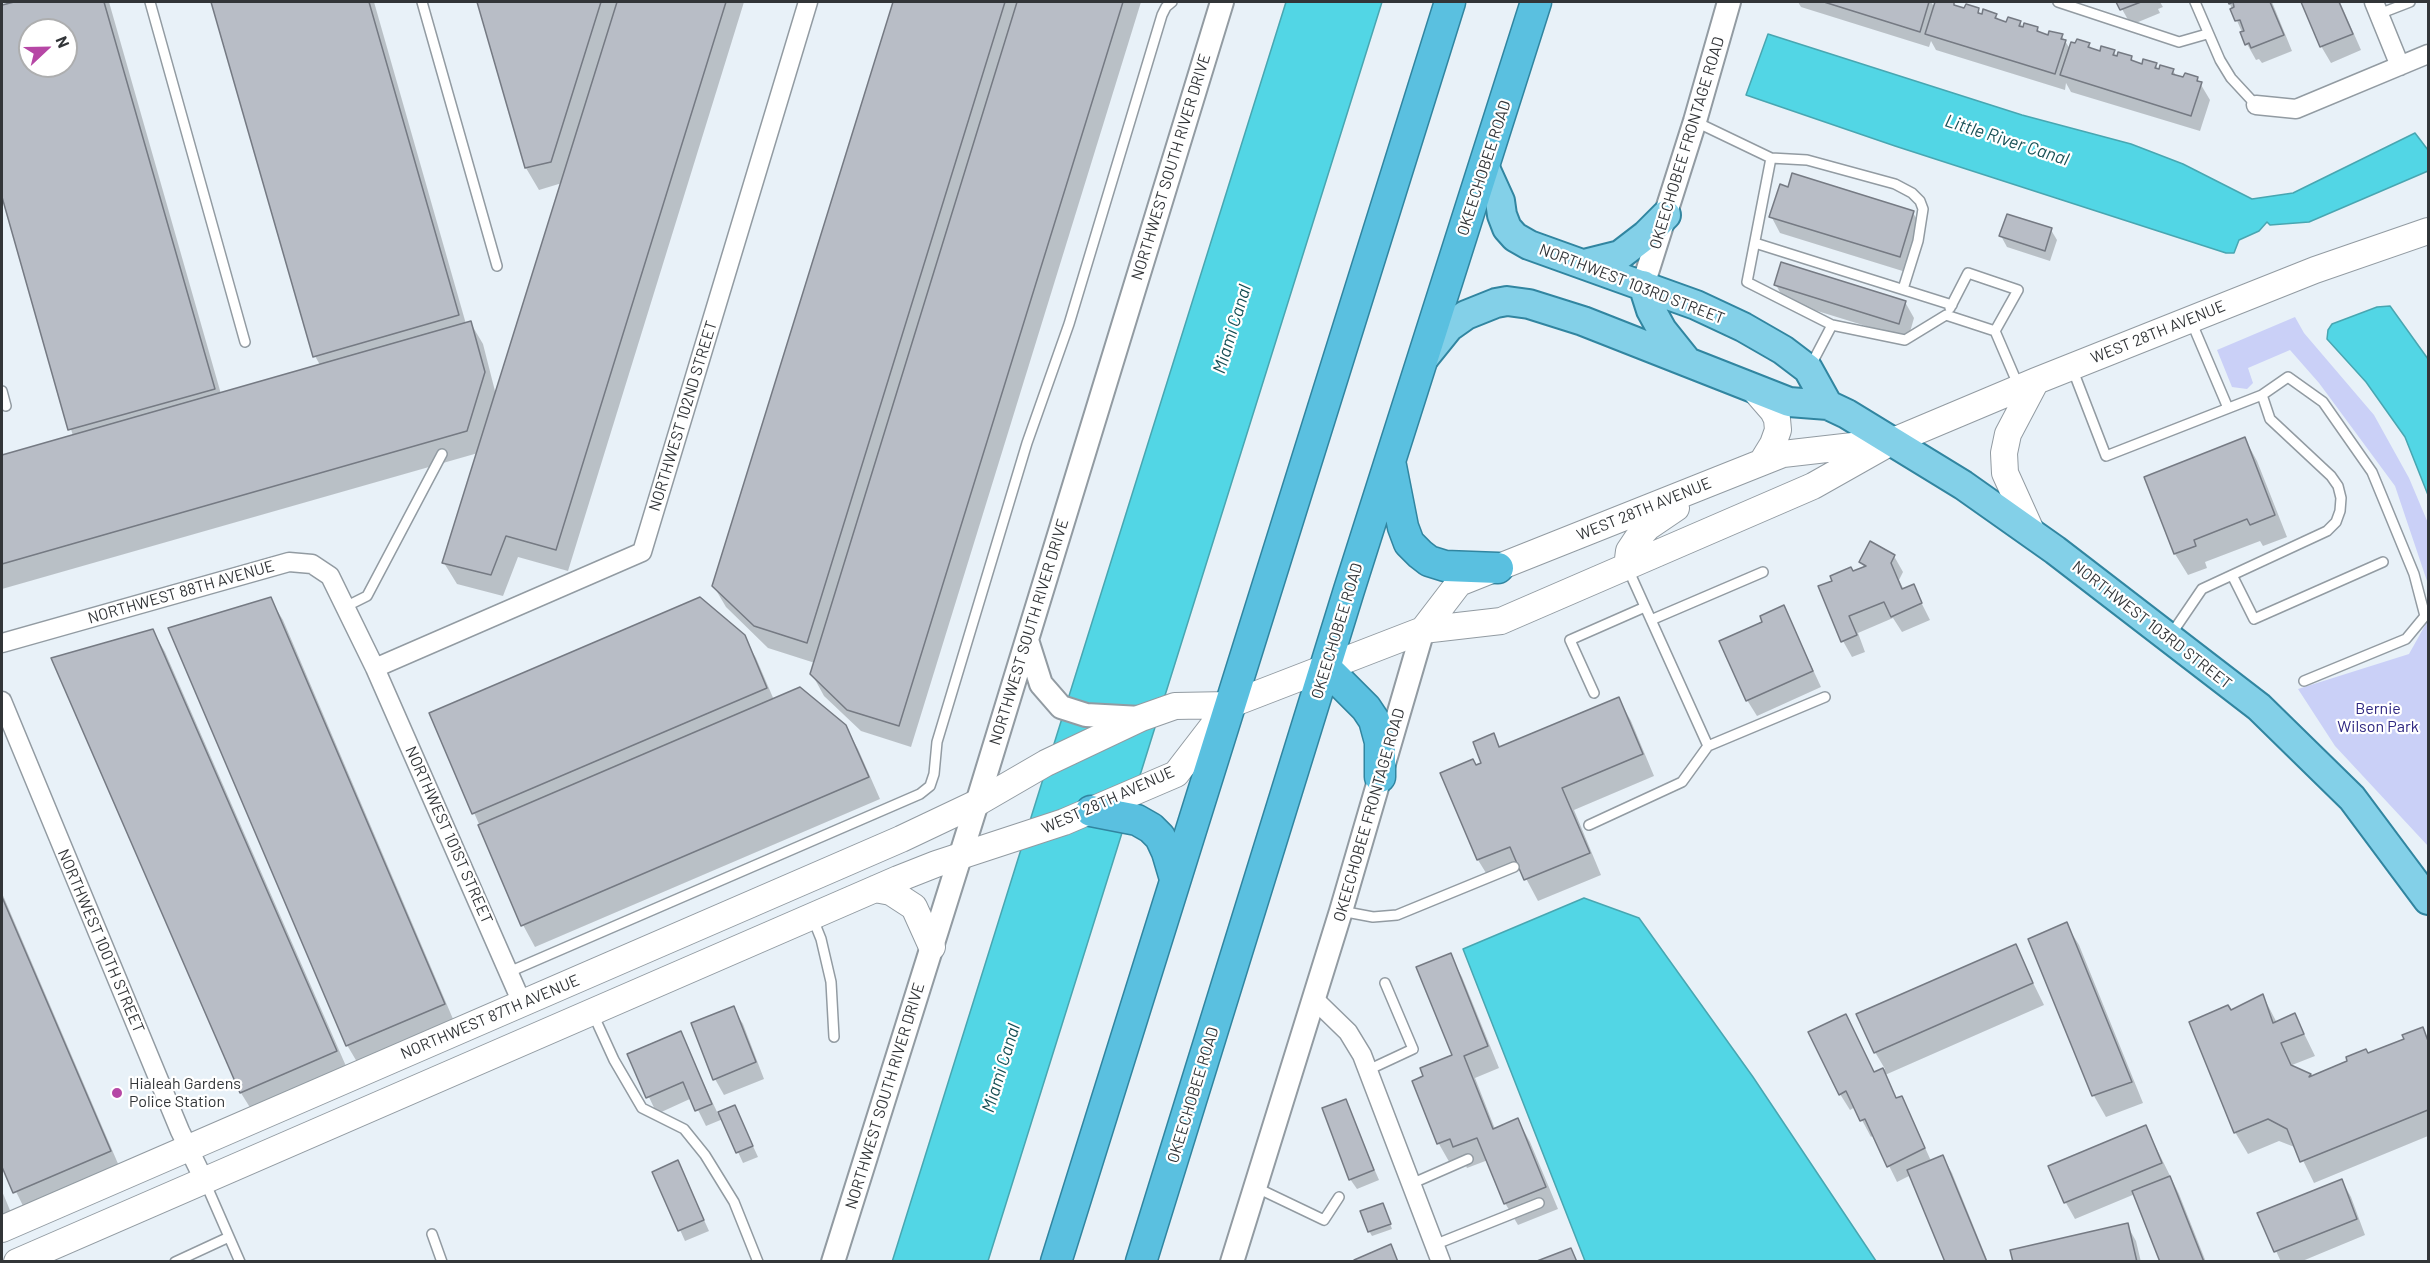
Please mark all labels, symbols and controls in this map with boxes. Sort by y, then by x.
north arrow [18,18,78,78]
text: N [52,33,74,50]
street label: OKEECHOBEE FRONTAGE ROAD [1645,34,1729,252]
street label: NORTHWEST SOUTH RIVER DRIVE [1127,51,1215,283]
street label: OKEECHOBEE ROAD [1453,98,1515,238]
water label: Little River Canal [1942,110,2072,170]
street label: NORTHWEST 103RD STREET [1537,240,1727,328]
water label: Miami Canal [1208,282,1256,376]
street label: WEST 28TH AVENUE [2088,296,2228,368]
street label: NORTHWEST 102ND STREET [645,318,721,514]
street label: WEST 28TH AVENUE [1574,473,1714,545]
street label: NORTHWEST SOUTH RIVER DRIVE [985,516,1073,748]
street label: NORTHWEST 88TH AVENUE [86,556,276,628]
street label: NORTHWEST 103RD STREET [2068,557,2236,693]
street label: OKEECHOBEE ROAD [1307,561,1367,701]
park label: Bernie Wilson Park [2337,699,2419,737]
street label: OKEECHOBEE FRONTAGE ROAD [1329,706,1409,924]
street label: NORTHWEST 101ST STREET [401,743,497,927]
street label: WEST 28TH AVENUE [1039,762,1177,838]
street label: NORTHWEST 100TH STREET [54,846,148,1036]
street label: NORTHWEST 87TH AVENUE [398,971,582,1063]
street label: NORTHWEST SOUTH RIVER DRIVE [841,980,929,1212]
water label: Miami Canal [977,1021,1025,1115]
street label: OKEECHOBEE ROAD [1163,1025,1223,1165]
place label: Hialeah Gardens Police Station [129,1074,241,1112]
marker: Hialeah Gardens Police Station [110,1086,124,1100]

